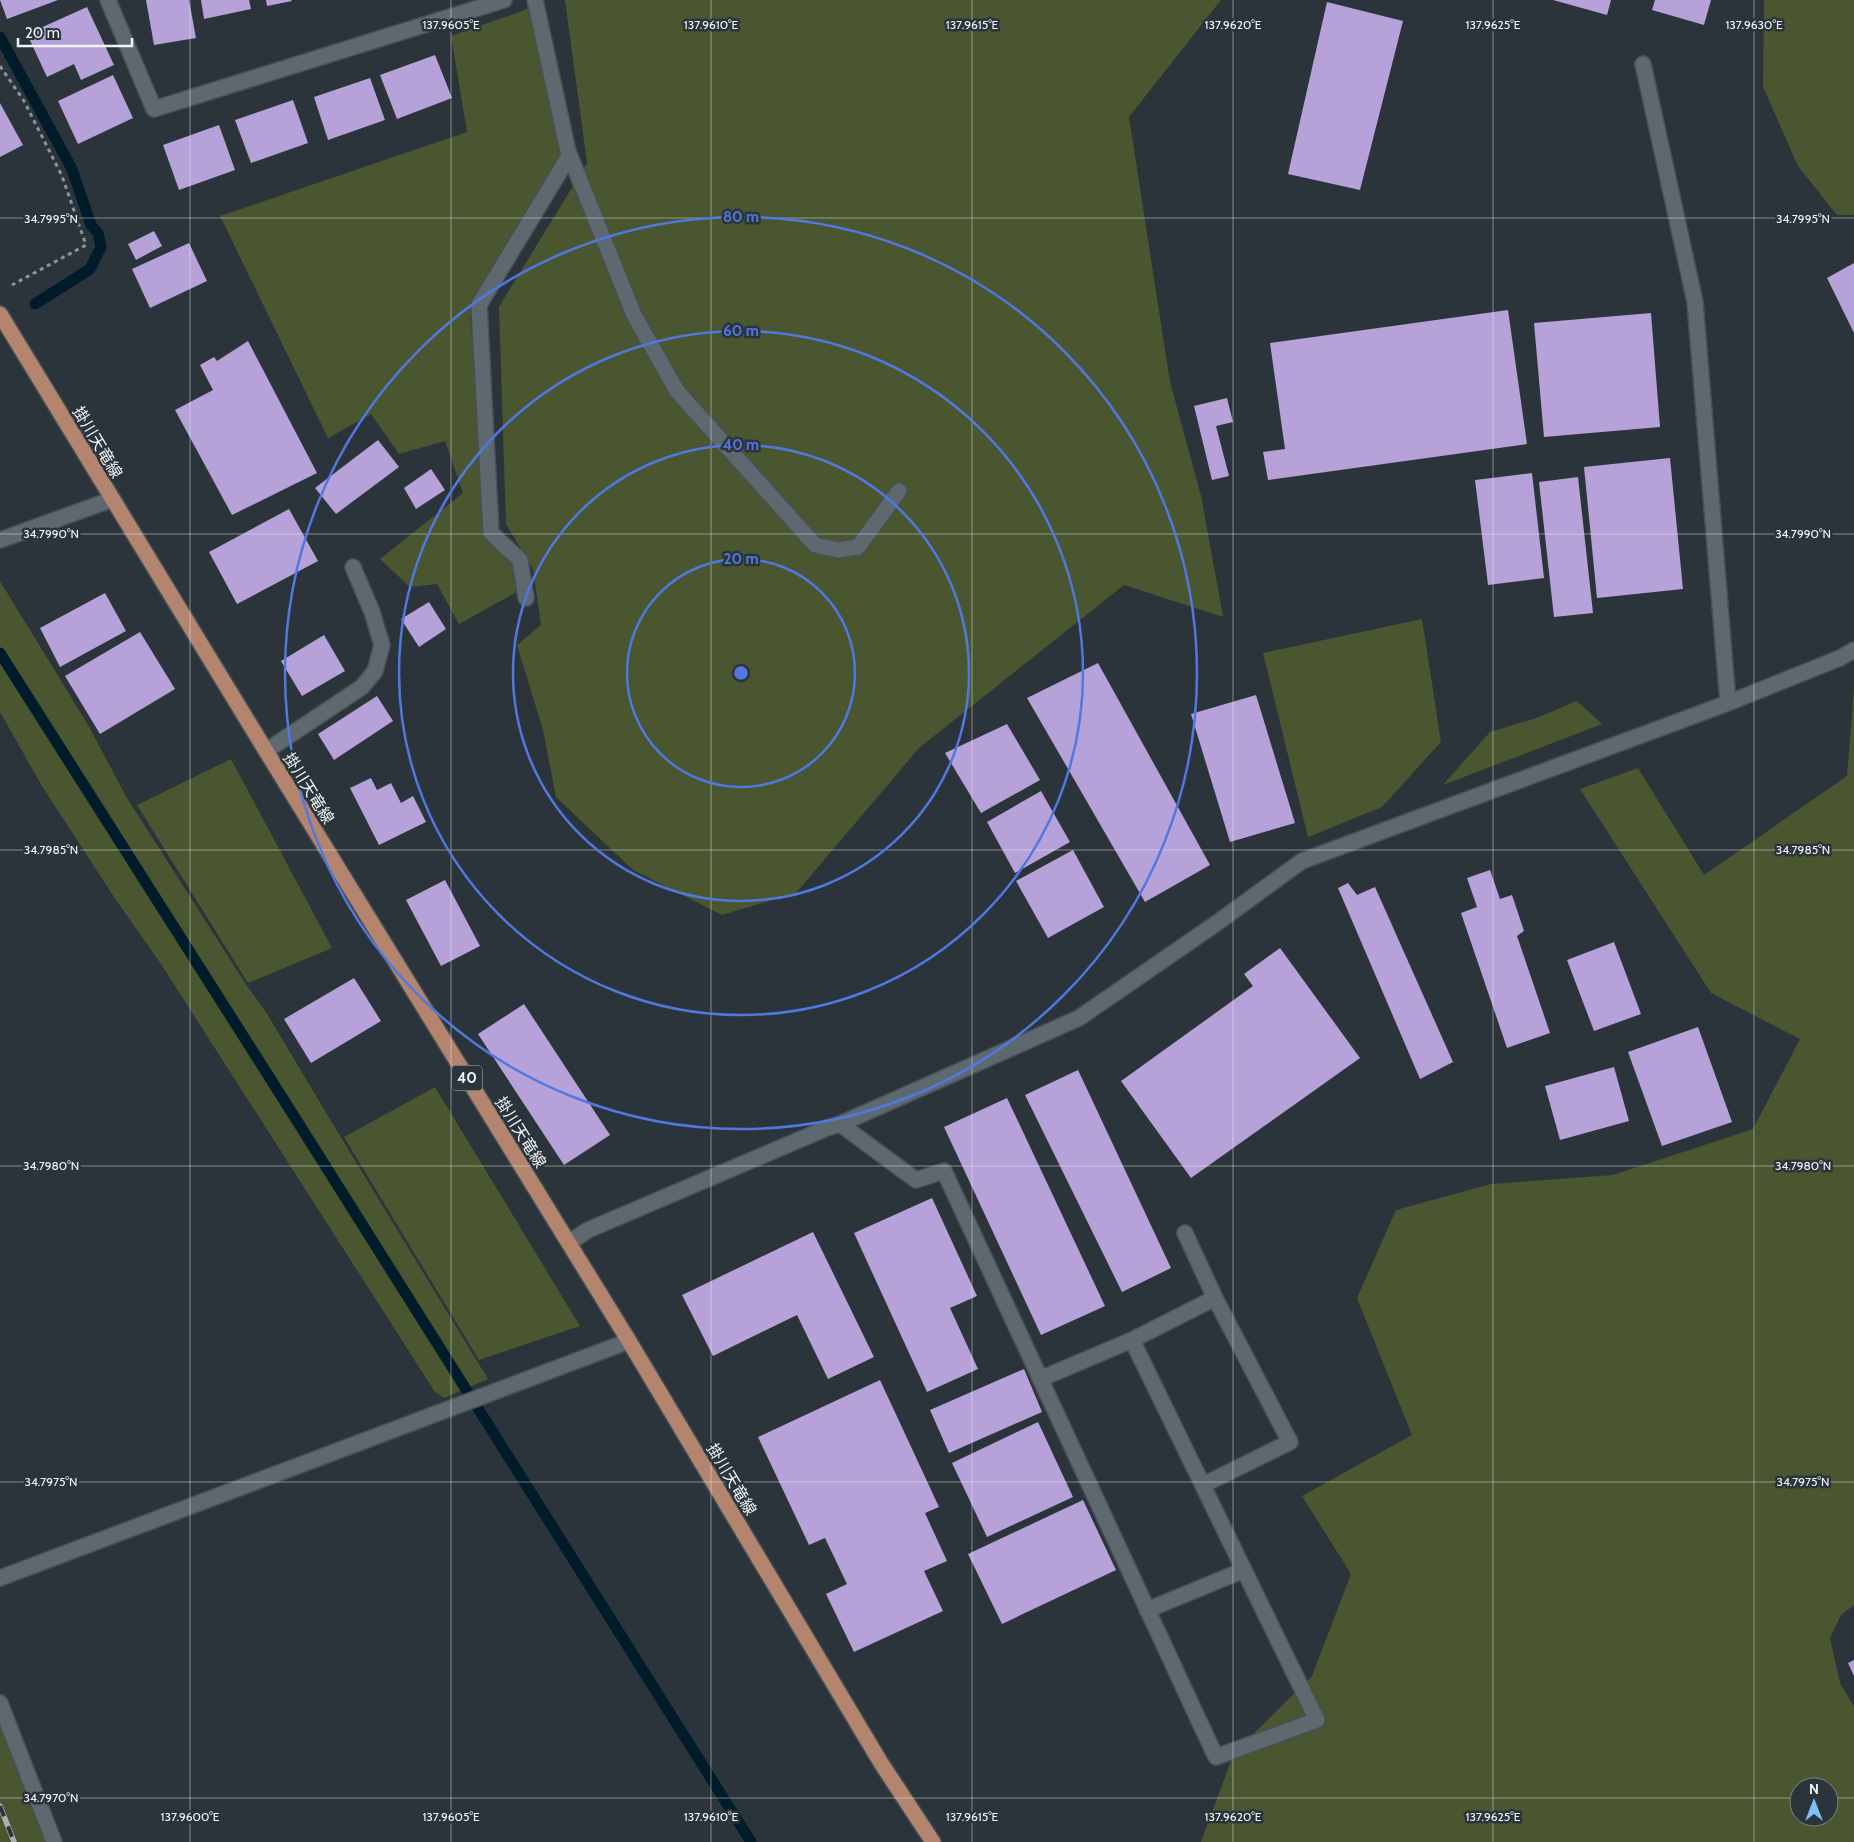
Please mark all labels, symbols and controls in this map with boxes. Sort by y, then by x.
scale bar [18,15,131,47]
text: 137.9605°E [422,17,480,32]
text: 137.9610°E [684,17,739,32]
text: 137.9615°E [946,17,999,32]
text: 137.9620°E [1205,17,1262,32]
text: 137.9625°E [1465,17,1521,32]
text: 137.9630°E [1725,17,1783,32]
text: 20 m [25,24,60,42]
text: 80 m [723,208,759,226]
text: 34.7995°N [24,211,78,226]
text: 34.7995°N [1776,211,1830,226]
text: 60 m [723,322,759,340]
street label: 掛川天竜線 [69,403,126,481]
text: 40 m [723,436,759,454]
text: 34.7990°N [23,526,79,541]
text: 34.7990°N [1775,526,1831,541]
text: 20 m [724,550,758,568]
centre of rings [732,664,750,682]
street label: 掛川天竜線 [279,749,338,827]
text: 34.7985°N [24,842,78,857]
text: 34.7985°N [1776,842,1830,857]
road number: 40 [452,1066,482,1090]
street label: 掛川天竜線 [491,1093,550,1171]
text: 34.7980°N [23,1158,79,1173]
text: 34.7980°N [1775,1158,1831,1173]
street label: 掛川天竜線 [703,1440,760,1518]
text: 34.7975°N [24,1474,78,1489]
text: 34.7975°N [1776,1474,1830,1489]
north arrow [1789,1777,1839,1827]
text: N [1809,1780,1819,1798]
text: 34.7970°N [24,1790,78,1805]
text: 137.9600°E [161,1809,220,1824]
text: 137.9605°E [422,1809,480,1824]
text: 137.9610°E [684,1809,739,1824]
text: 137.9615°E [946,1809,999,1824]
text: 137.9620°E [1205,1809,1262,1824]
text: 137.9625°E [1465,1809,1521,1824]

